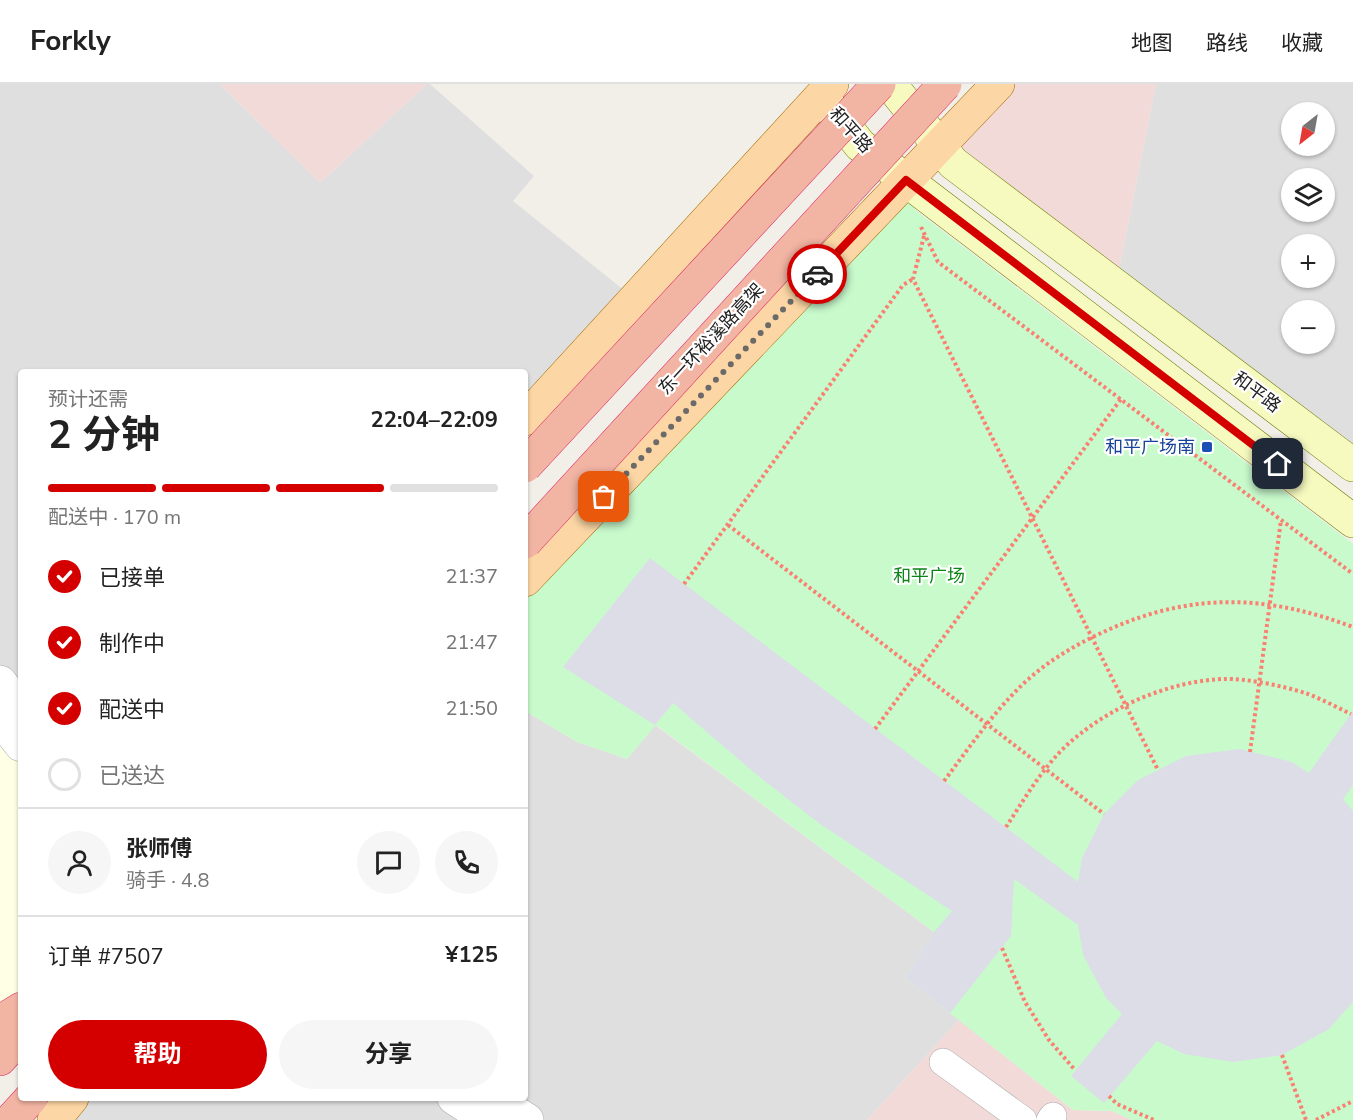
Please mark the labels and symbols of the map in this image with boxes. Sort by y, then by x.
street label: 和平路 [824,102,878,158]
north arrow [1281,102,1335,156]
courier [787,244,847,304]
street label: 东一环裕溪路高架 [653,278,769,400]
street label: 和平路 [1228,366,1286,418]
place label: 和平广场南 [1105,435,1195,459]
pin [1252,438,1303,489]
marker: 和平广场南 [1200,440,1214,454]
pin [578,471,629,522]
park label: 和平广场 [893,564,965,588]

